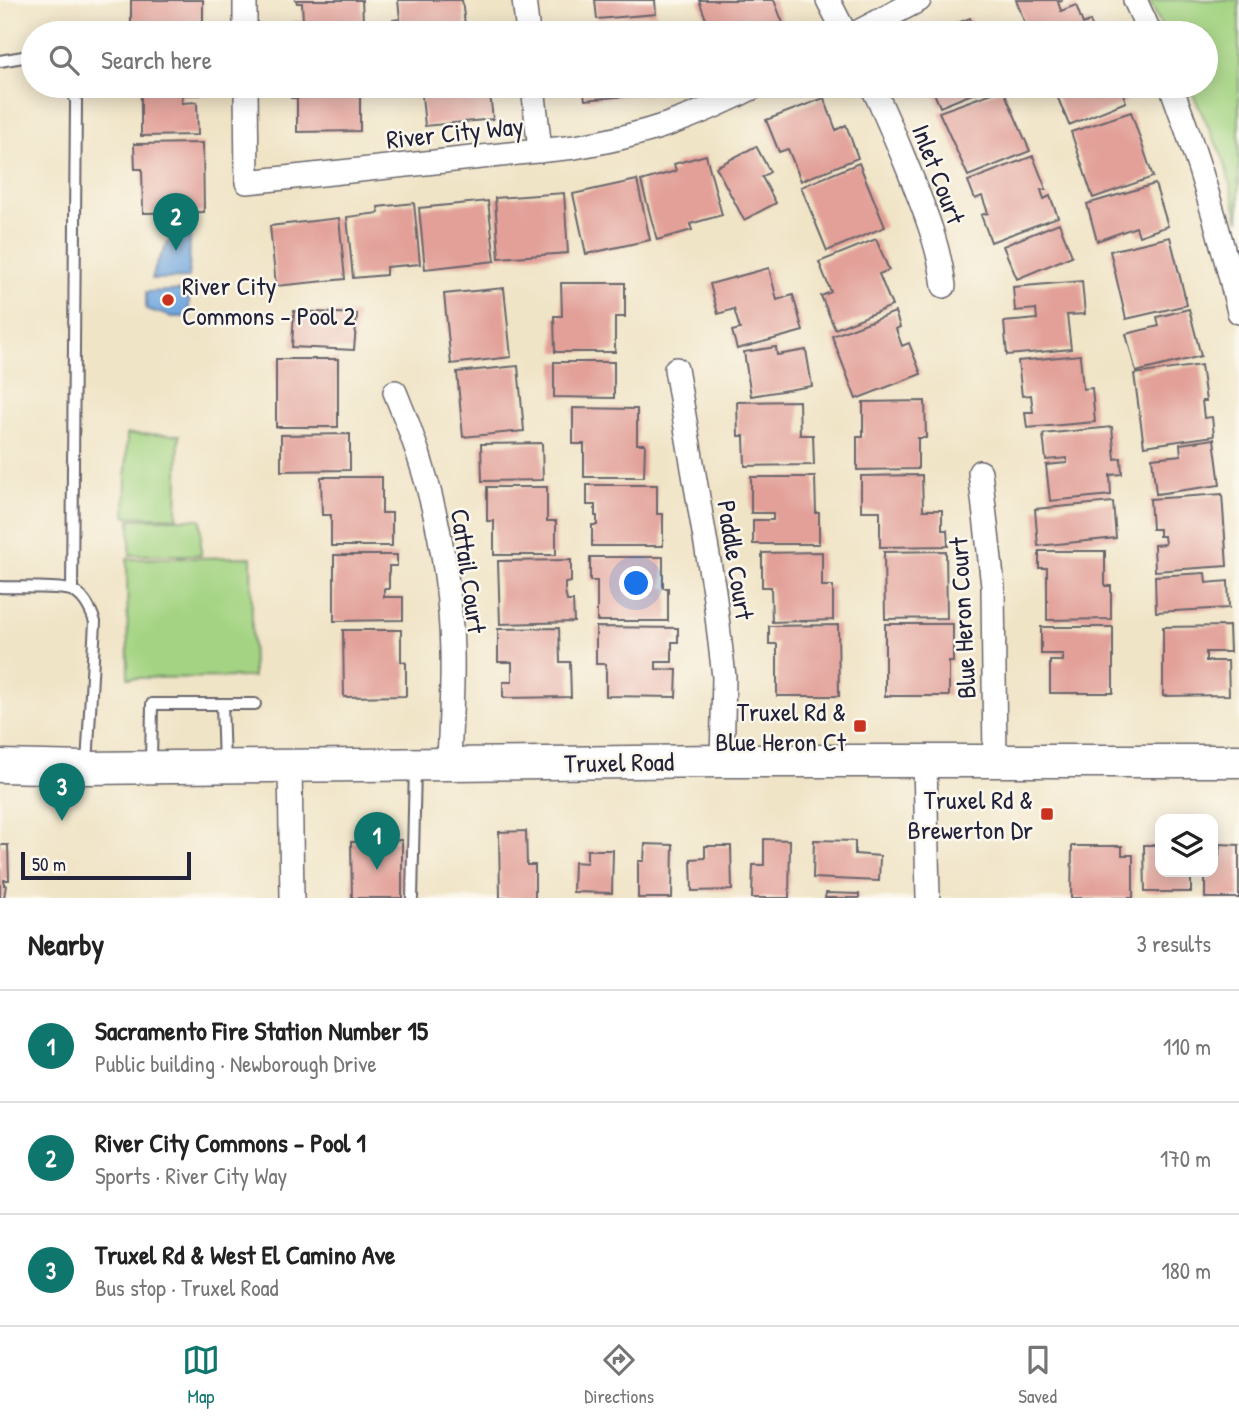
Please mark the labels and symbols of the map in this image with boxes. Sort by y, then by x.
street label: River City Way [385,107,525,157]
street label: Inlet Court [904,119,974,230]
pin: 2 [153,193,199,251]
place label: River City Commons - Pool 2 [182,268,355,333]
marker: River City Commons - Pool 2 [160,292,176,308]
street label: Paddle Court [709,498,763,623]
street label: Cattail Court [443,507,495,637]
street label: Blue Heron Court [940,535,984,700]
your location [619,566,653,600]
place label: Truxel Rd & Blue Heron Ct [715,694,847,759]
marker: Truxel Rd & Blue Heron Ct [852,718,868,734]
street label: Truxel Road [564,744,674,780]
pin: 3 [39,763,85,821]
place label: Truxel Rd & Brewerton Dr [908,782,1033,847]
marker: Truxel Rd & Brewerton Dr [1039,806,1055,822]
pin: 1 [354,812,400,870]
scale bar [21,849,191,881]

